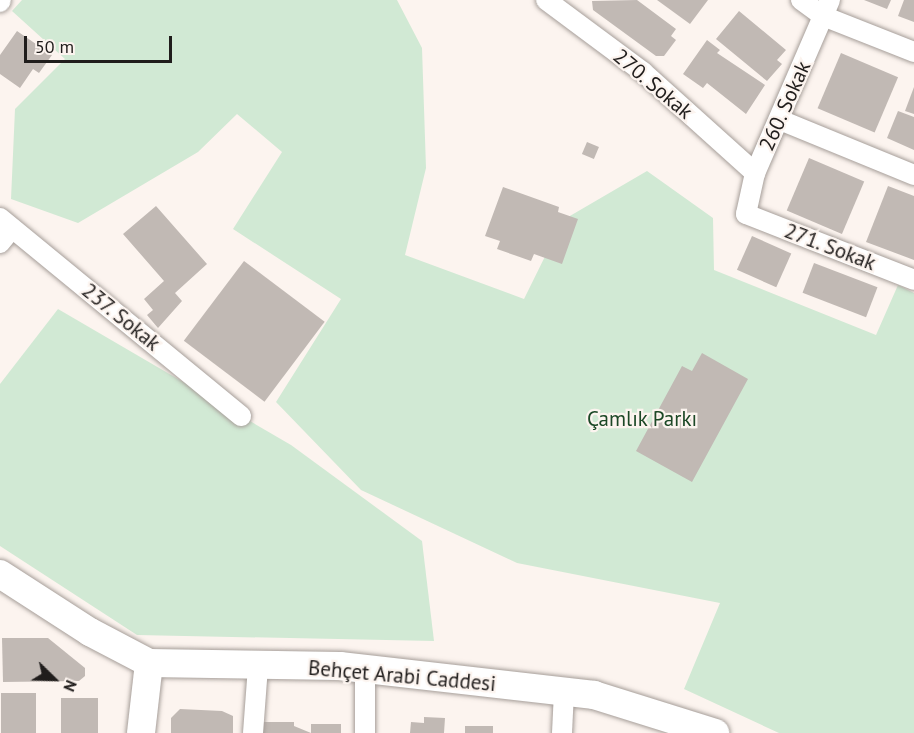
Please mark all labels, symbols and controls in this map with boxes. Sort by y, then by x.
scale bar [27,24,176,62]
text: 50 m [35,35,74,58]
street label: 270. Sokak [608,43,698,125]
street label: 260. Sokak [754,56,816,156]
street label: 271. Sokak [780,218,880,276]
street label: 237. Sokak [76,277,166,357]
park label: Çamlık Parkı [587,406,697,432]
north arrow [24,649,84,709]
street label: Behçet Arabi Caddesi [307,655,497,697]
text: N [59,677,82,695]

